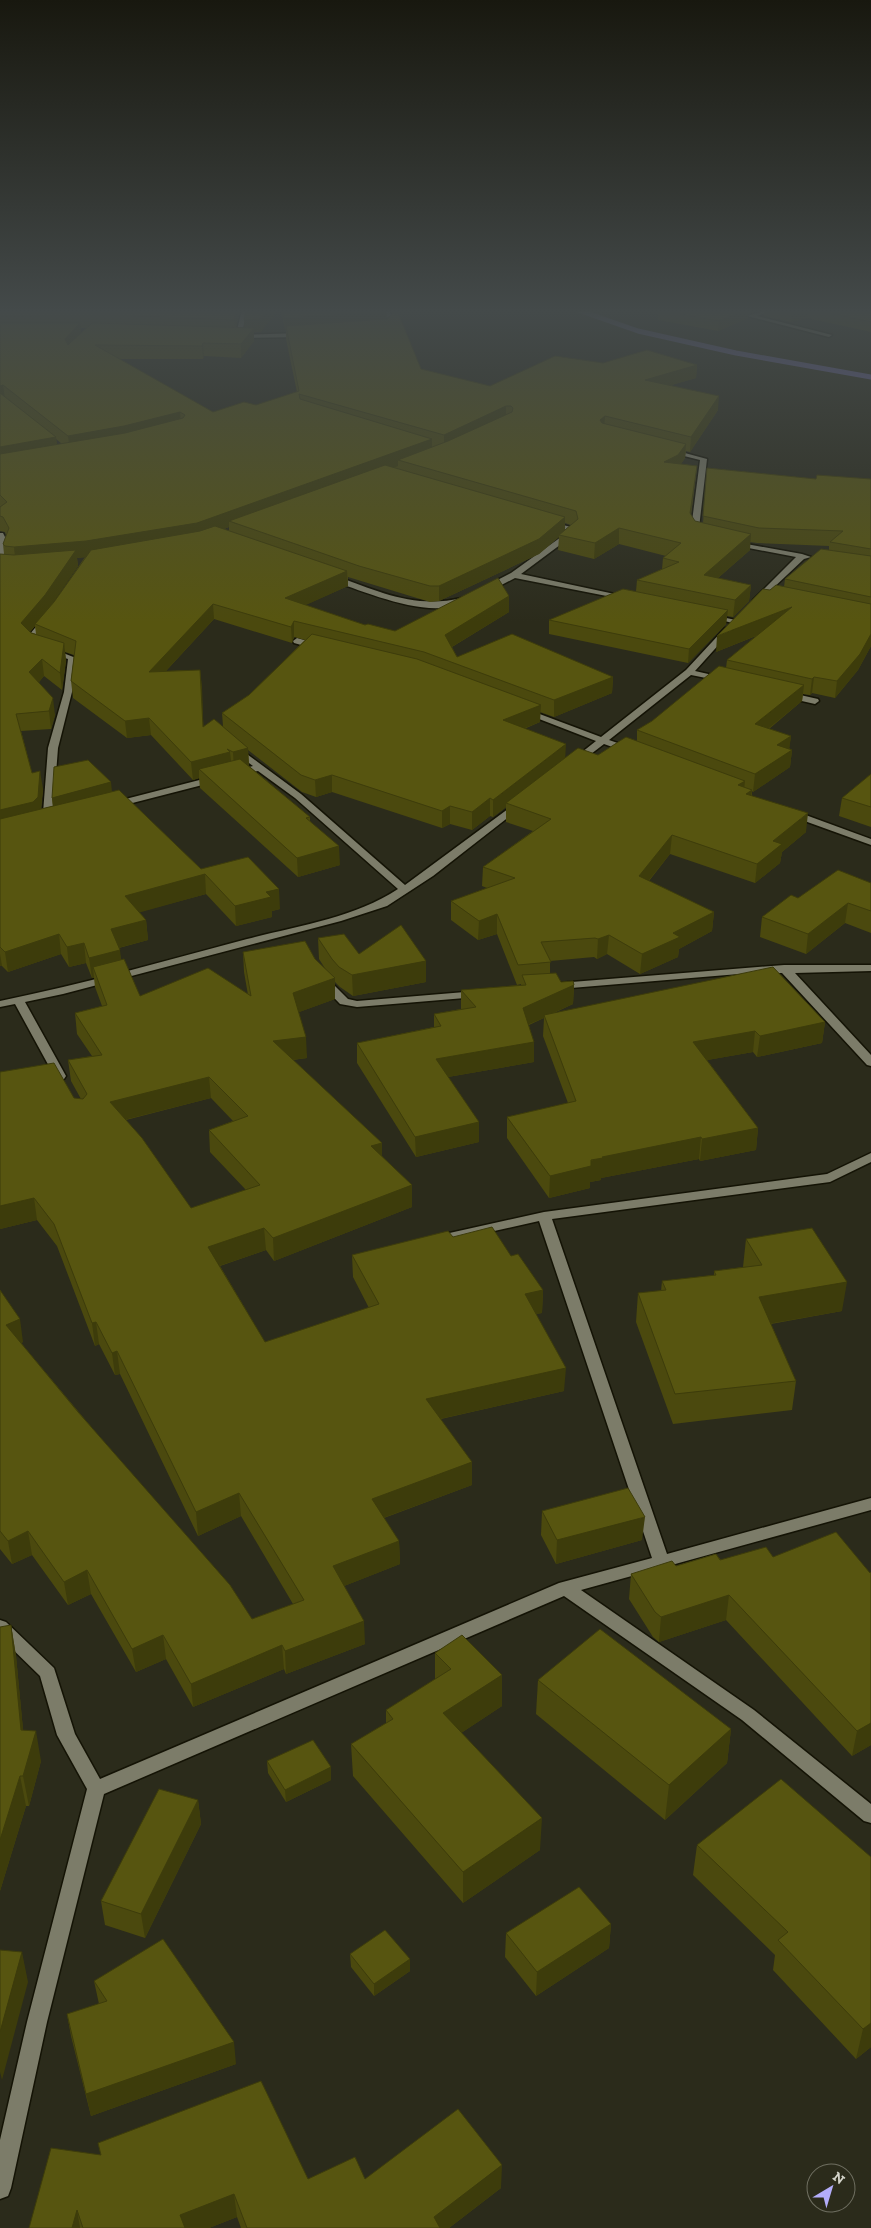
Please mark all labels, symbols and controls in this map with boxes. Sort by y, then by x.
north arrow [806,2163,856,2213]
text: N [829,2168,848,2188]

